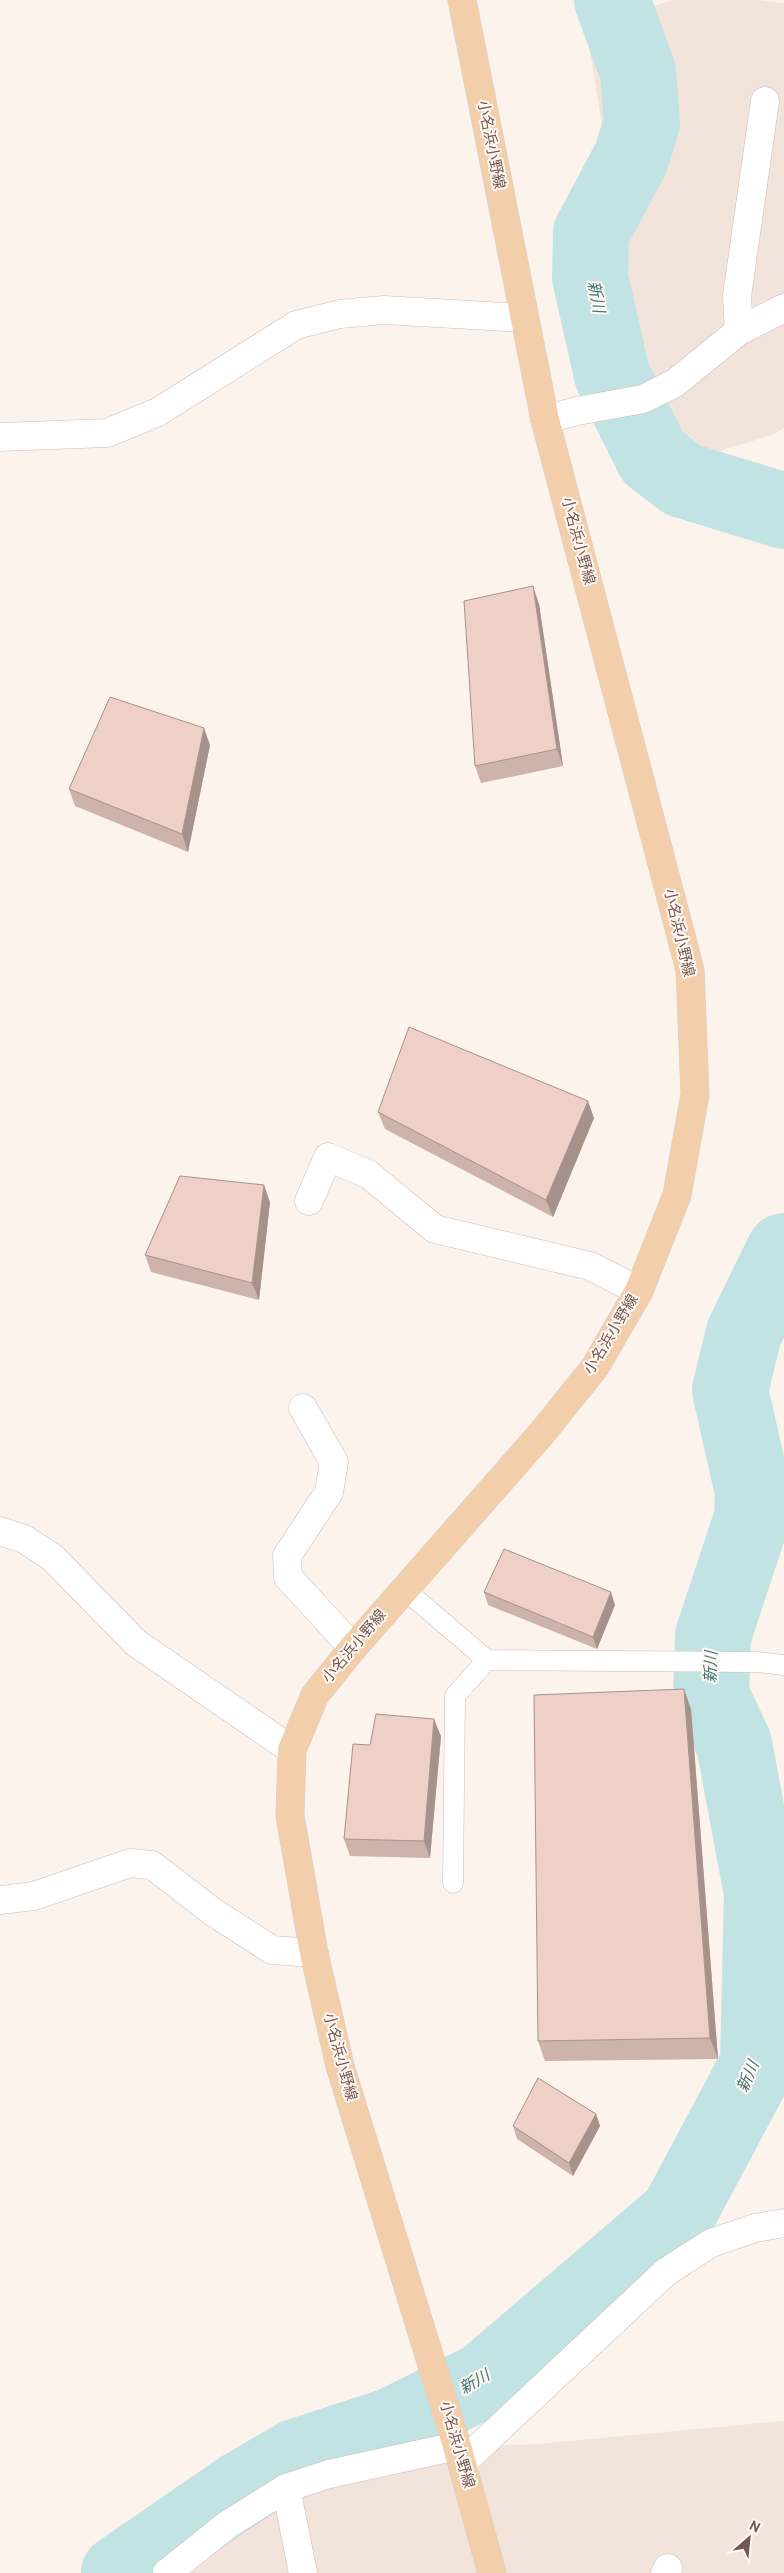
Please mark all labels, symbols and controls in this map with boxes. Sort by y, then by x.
street label: 小名浜小野線 [472,99,508,191]
water label: 新川 [582,279,608,317]
street label: 小名浜小野線 [556,495,598,587]
street label: 小名浜小野線 [659,887,697,979]
street label: 小名浜小野線 [581,1292,643,1378]
street label: 小名浜小野線 [319,1606,391,1688]
water label: 新川 [701,1649,723,1683]
street label: 小名浜小野線 [318,2011,360,2103]
water label: 新川 [734,2057,765,2096]
water label: 新川 [456,2365,496,2400]
street label: 小名浜小野線 [434,2399,478,2491]
north arrow [724,2513,774,2563]
text: N [746,2518,763,2538]

